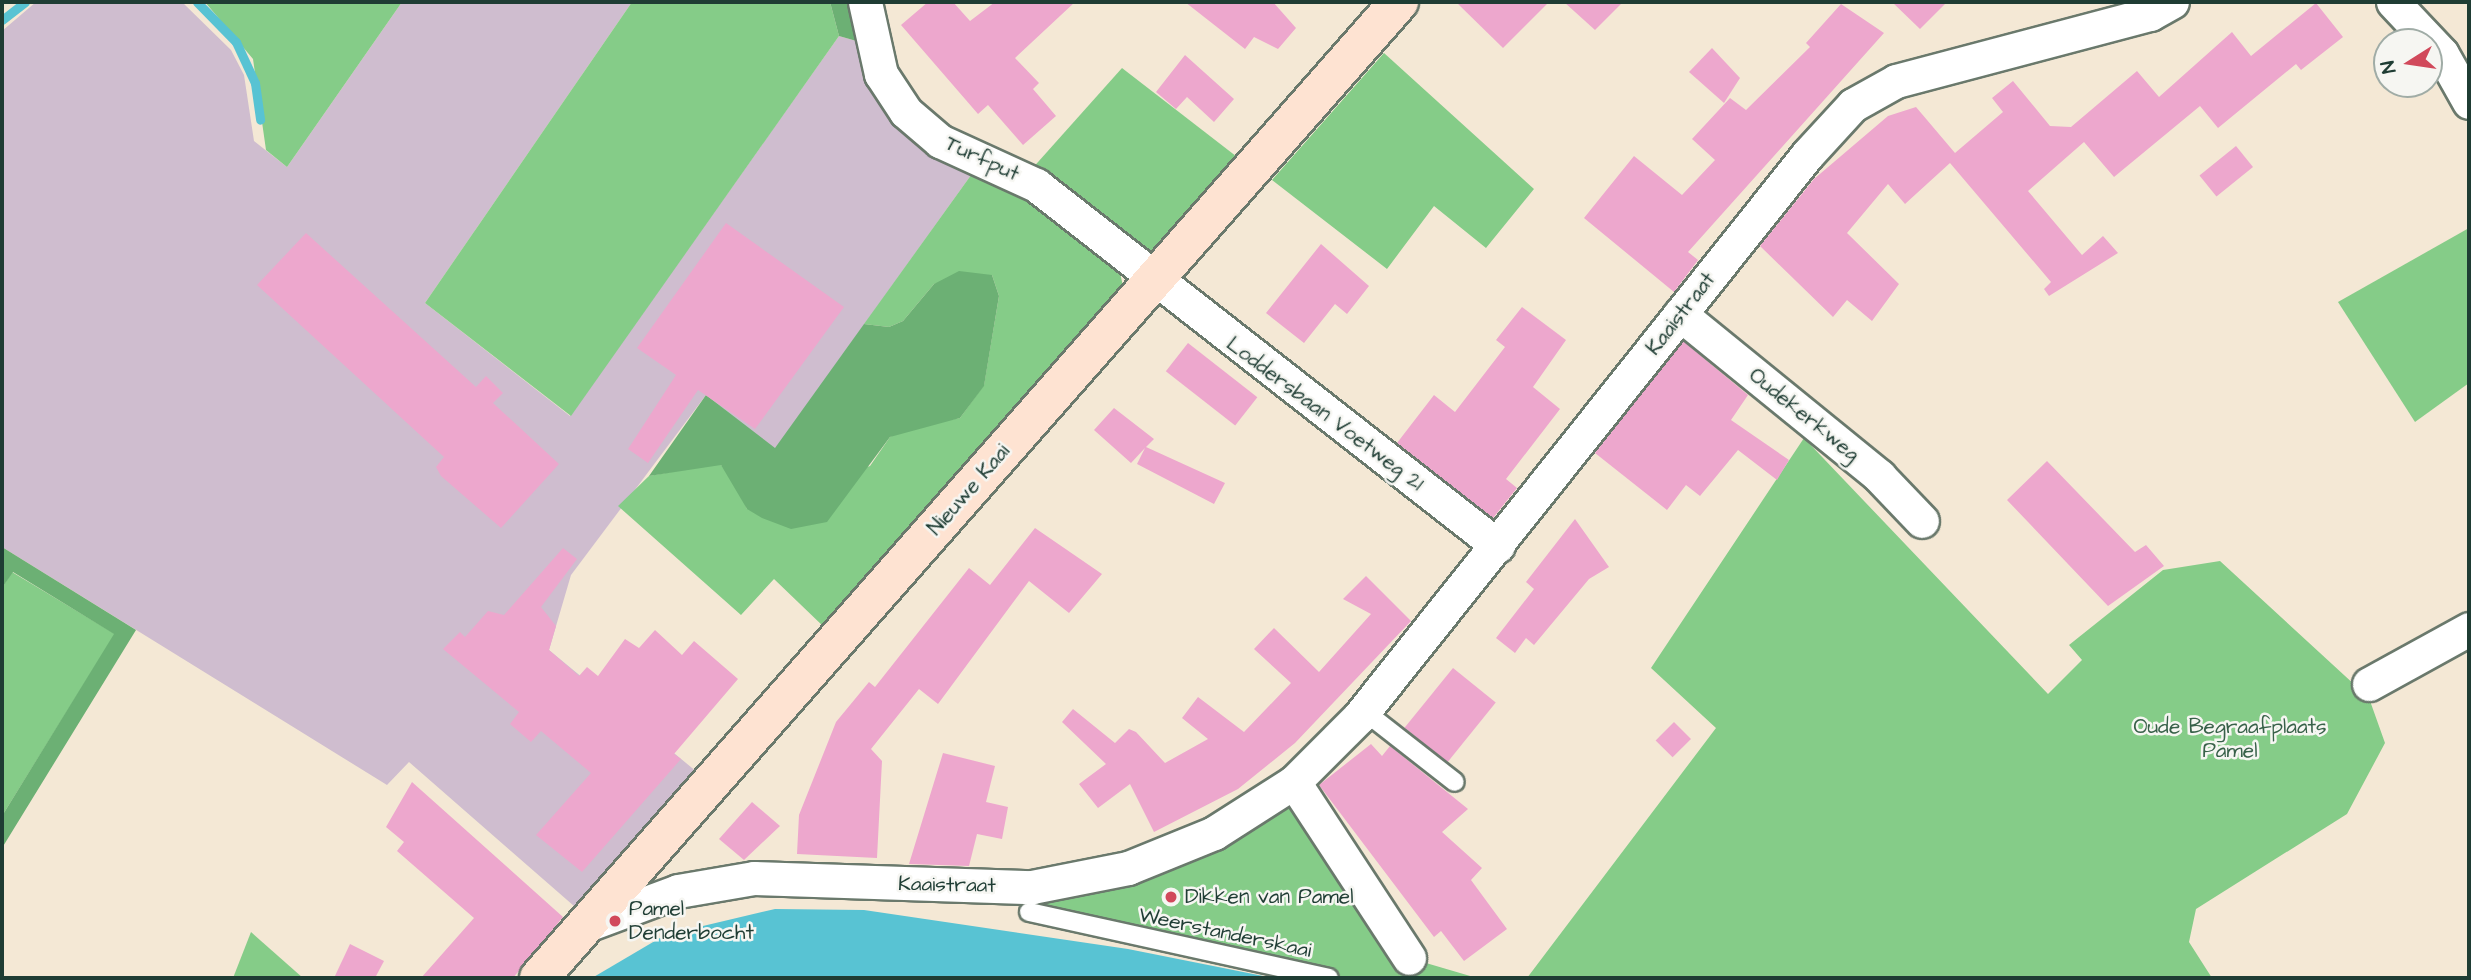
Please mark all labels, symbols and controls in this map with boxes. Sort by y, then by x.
north arrow [2373,28,2443,98]
text: N [2374,58,2403,76]
street label: Turfput [941,131,1023,187]
street label: Kaaistraat [1641,268,1721,360]
street label: Loddersbaan Voetweg 21 [1221,332,1429,496]
street label: Oudekerkweg [1744,363,1864,467]
street label: Nieuwe Kaai [923,439,1015,541]
park label: Oude Begraafplaats Pamel [2133,714,2327,764]
street label: Kaaistraat [898,872,996,898]
place label: Dikken van Pamel [1185,884,1353,910]
marker: Dikken van Pamel [1163,889,1179,905]
place label: Pamel Denderbocht [629,896,754,946]
street label: Weerstanderskaai [1136,902,1314,964]
marker: Pamel Denderbocht [607,913,623,929]

